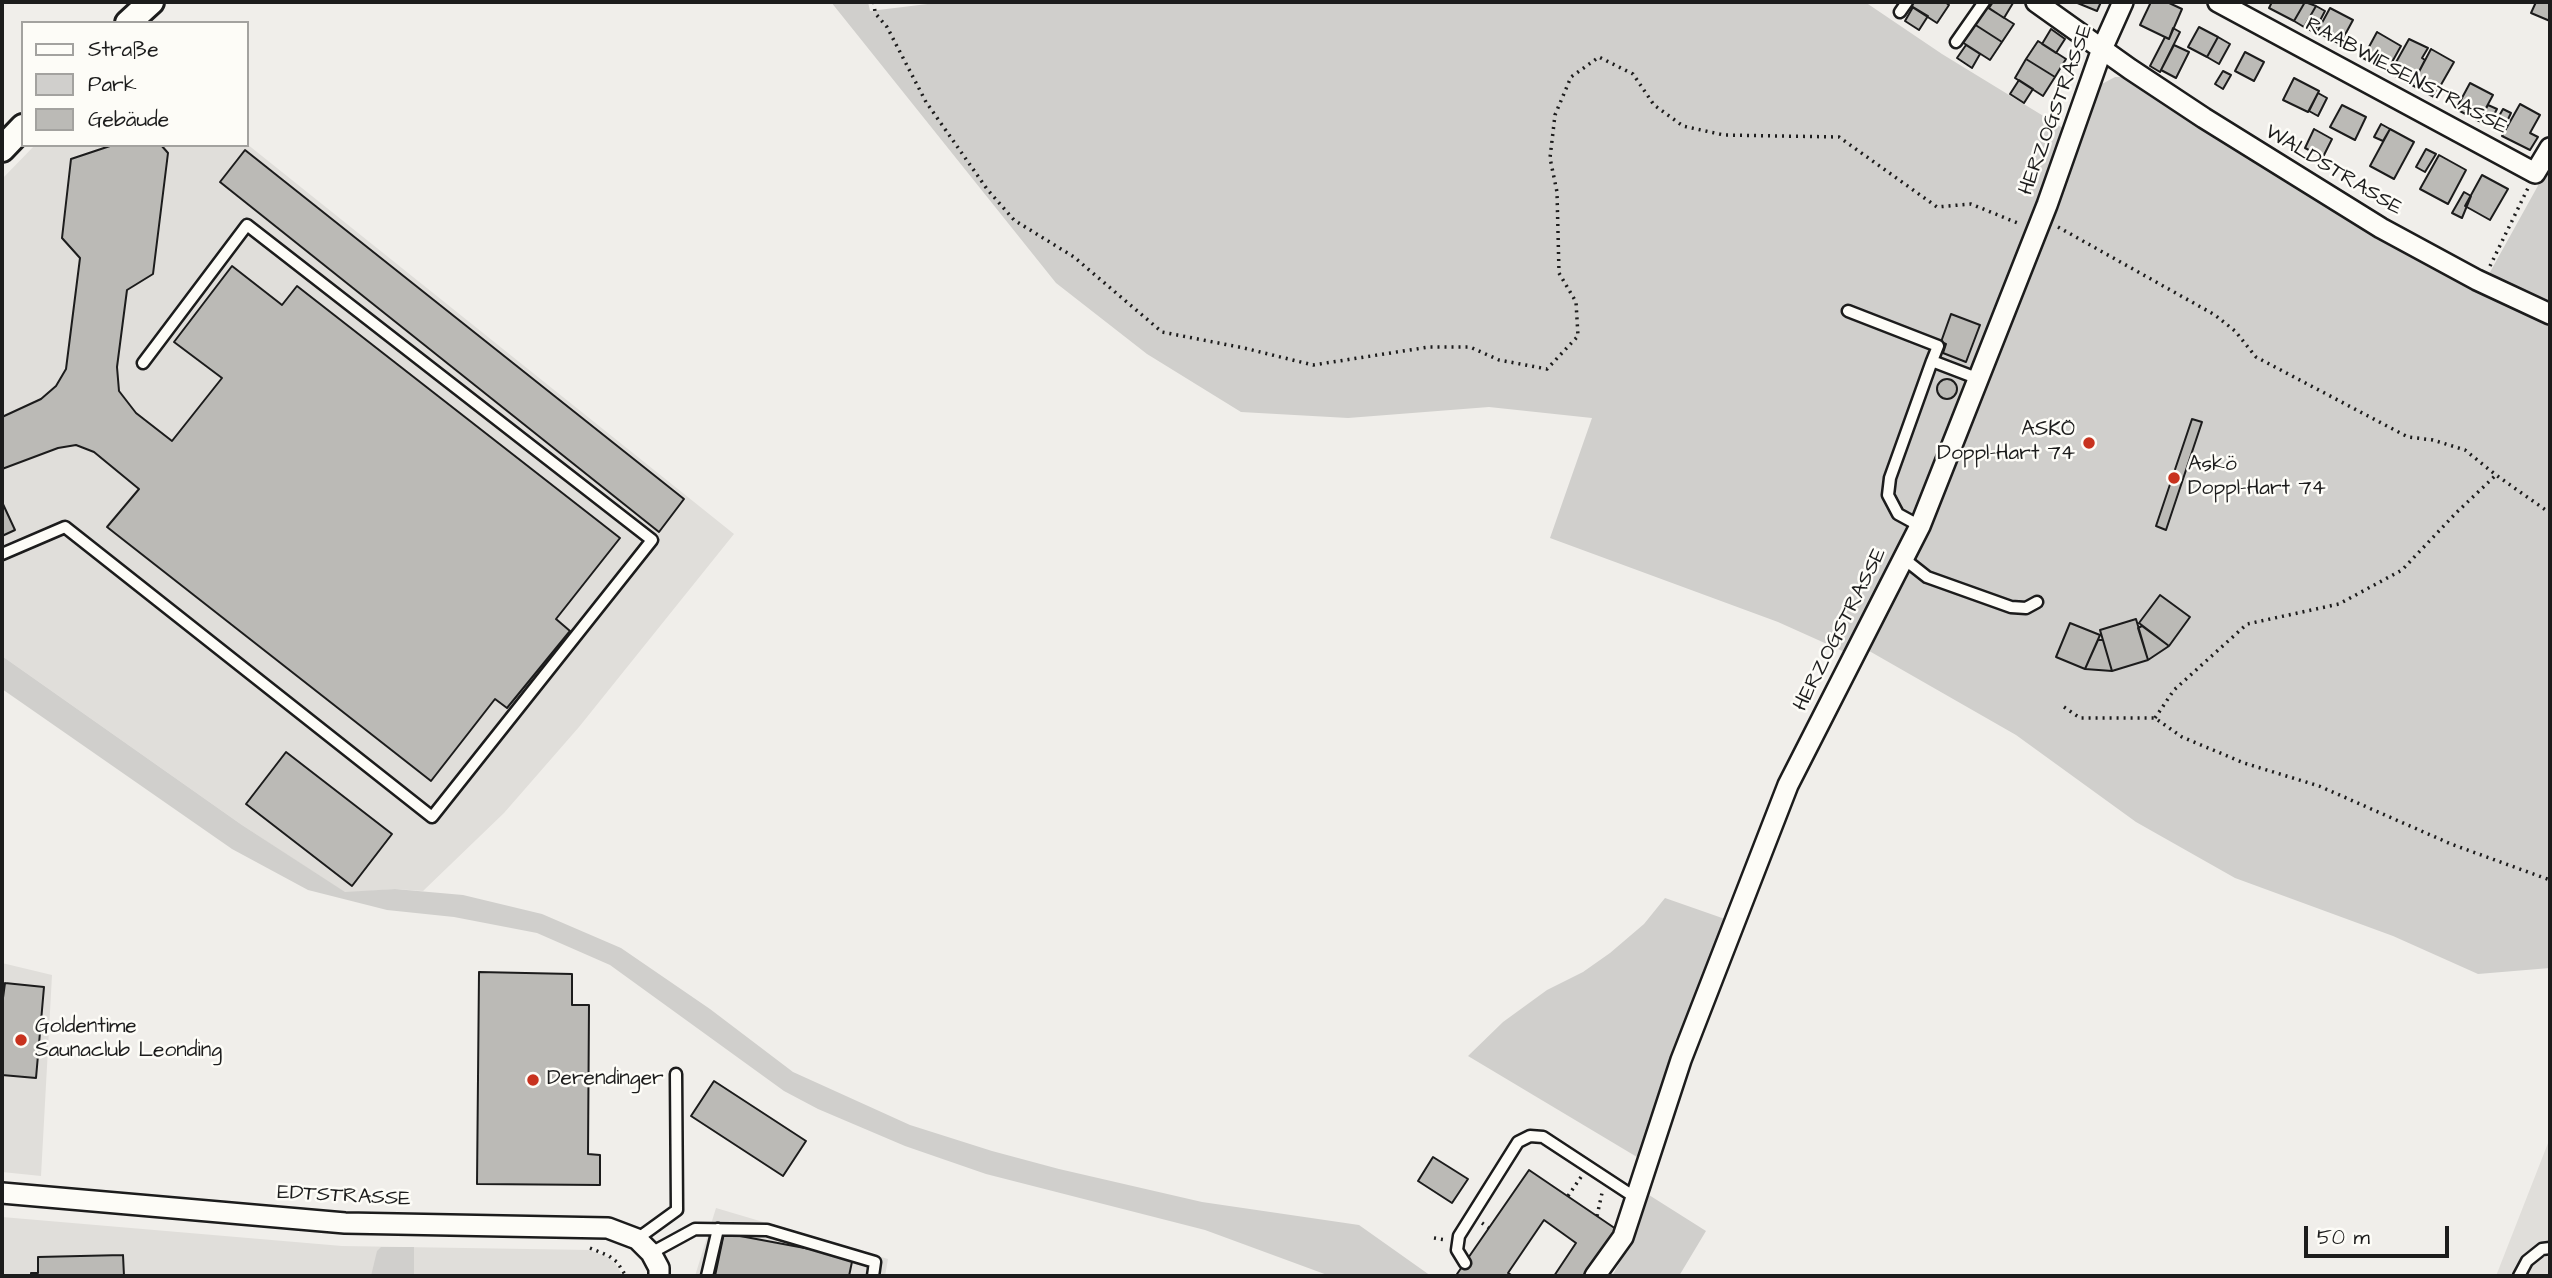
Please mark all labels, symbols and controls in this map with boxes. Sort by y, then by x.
street label: RAABWIESENSTRASSE [2300,13,2512,141]
legend [21,21,248,147]
street label: HERZOGSTRASSE [2014,21,2100,199]
text: Straße [88,35,159,64]
text: Park [88,70,137,99]
text: Gebäude [88,105,169,134]
street label: WALDSTRASSE [2260,120,2406,222]
place label: ASKÖ Doppl-Hart 74 [1937,418,2075,468]
marker: ASKÖ Doppl-Hart 74 [2081,435,2097,451]
place label: Askö Doppl-Hart 74 [2188,453,2326,503]
marker: Askö Doppl-Hart 74 [2166,470,2182,486]
street label: HERZOGSTRASSE [1789,544,1893,716]
place label: Goldentime Saunaclub Leonding [35,1015,222,1065]
marker: Goldentime Saunaclub Leonding [13,1032,29,1048]
place label: Derendinger [547,1067,664,1093]
marker: Derendinger [525,1072,541,1088]
street label: EDTSTRASSE [277,1181,411,1213]
scale bar [2307,1212,2452,1256]
text: 50 m [2317,1223,2370,1252]

